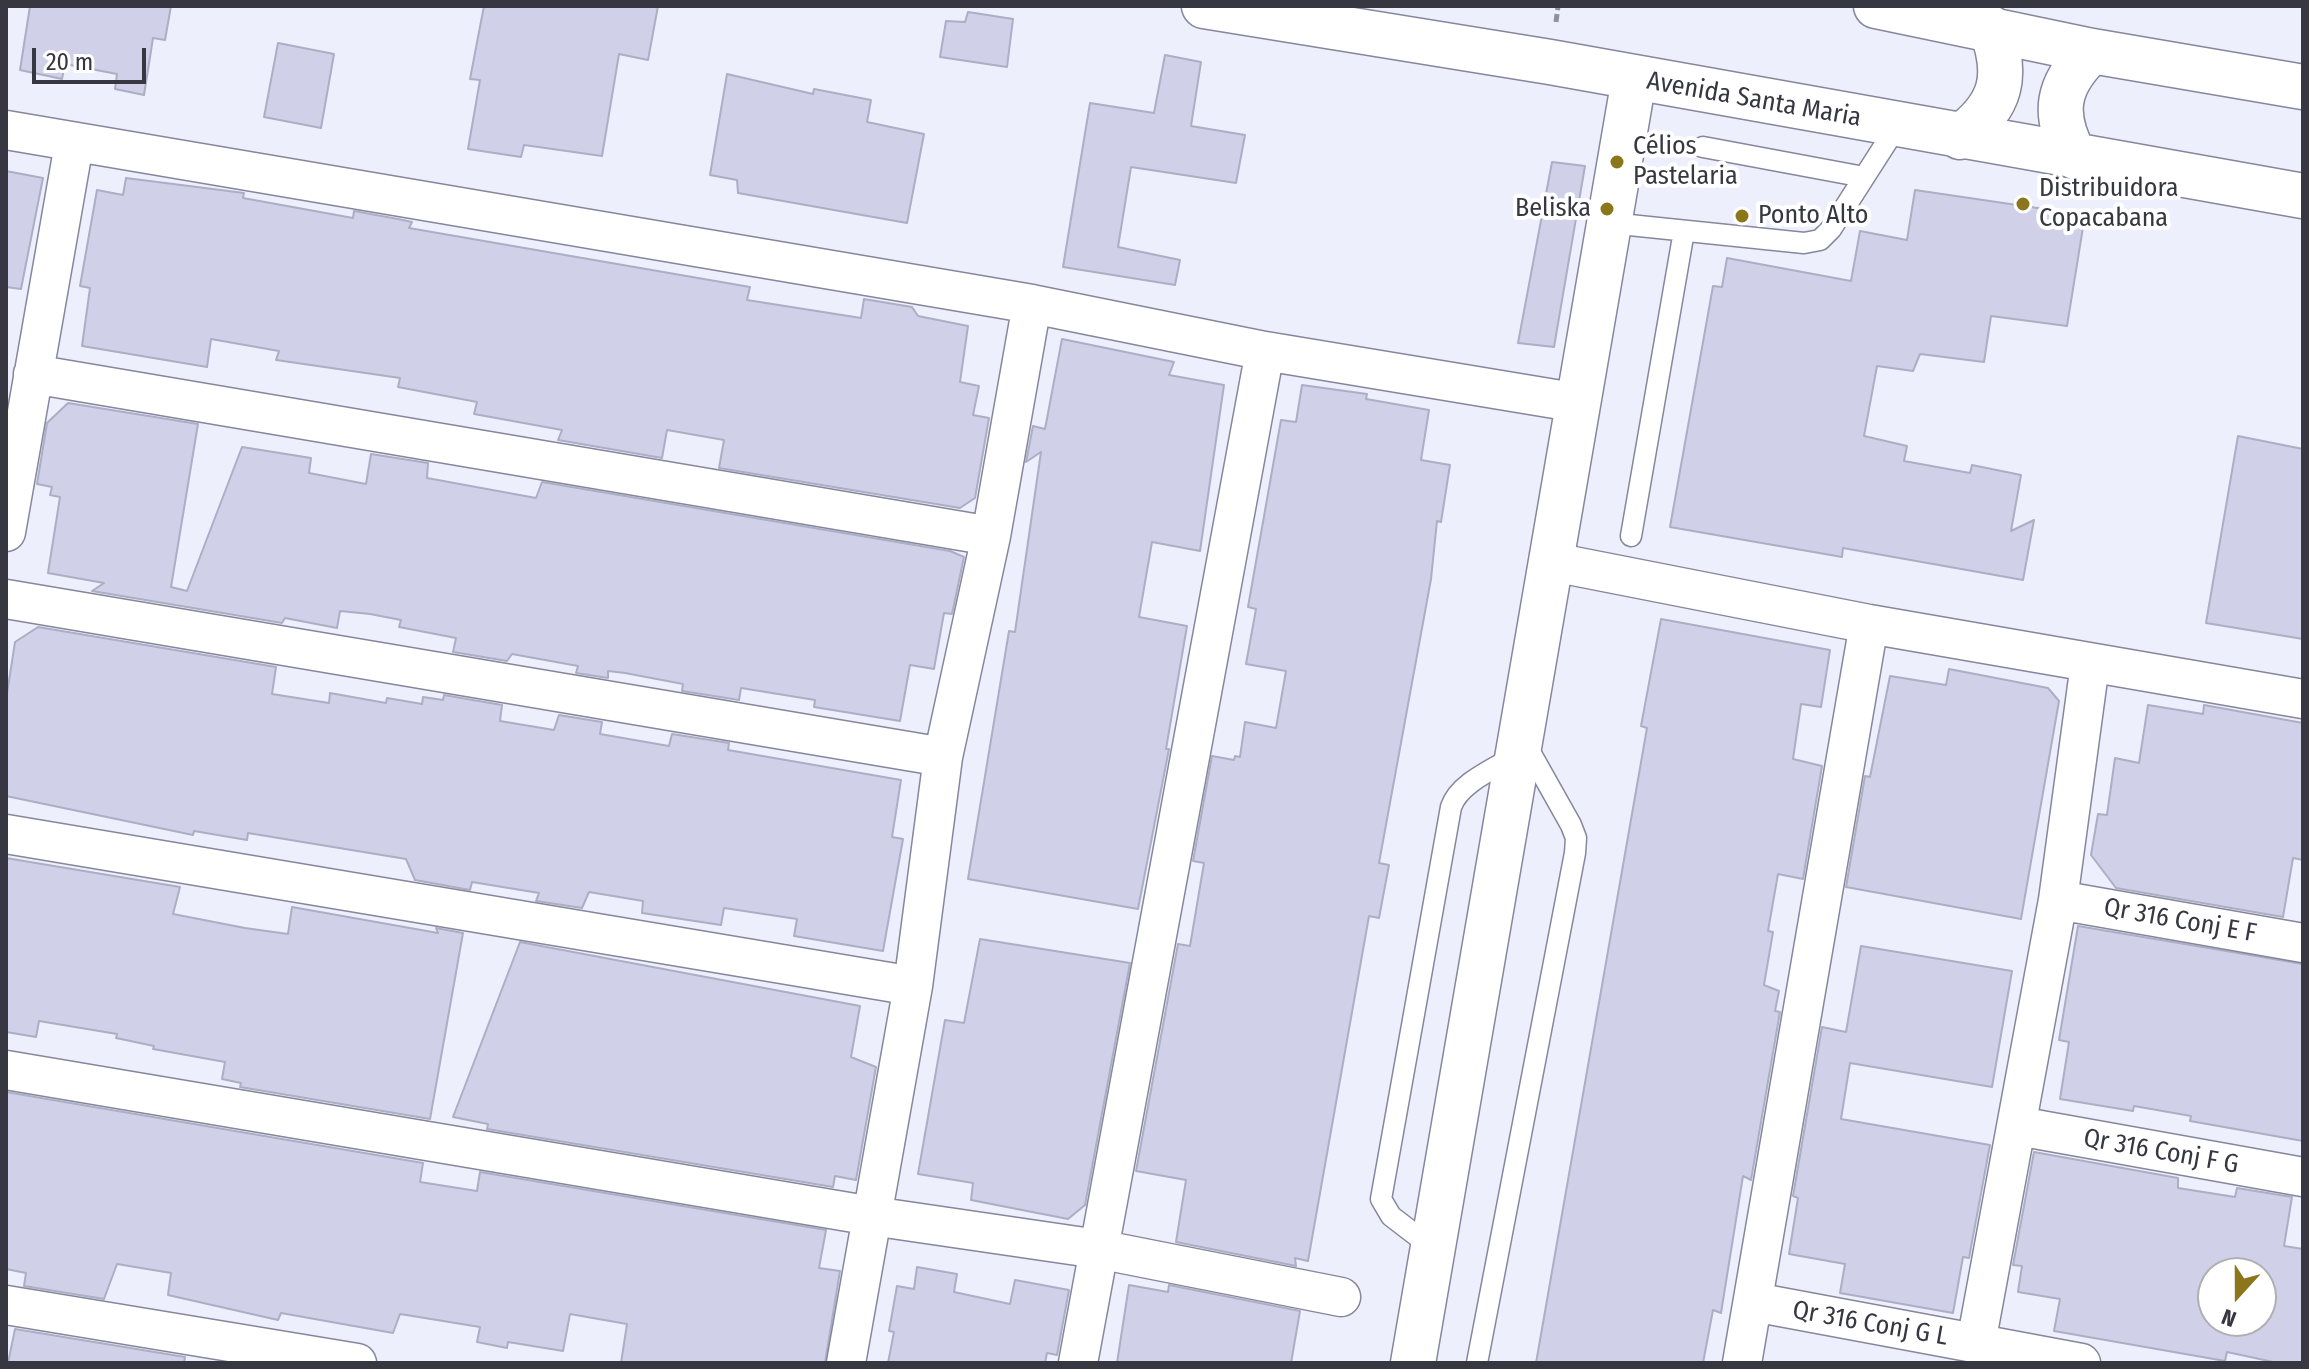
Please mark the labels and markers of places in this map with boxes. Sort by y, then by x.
place label: Célios Pastelaria [1633,131,1738,192]
marker: Célios Pastelaria [1608,153,1626,171]
place label: Distribuidora Copacabana [2039,173,2178,234]
place label: Beliska [1515,193,1591,225]
marker: Distribuidora Copacabana [2014,195,2032,213]
marker: Beliska [1598,200,1616,218]
place label: Ponto Alto [1758,200,1868,232]
marker: Ponto Alto [1733,207,1751,225]

